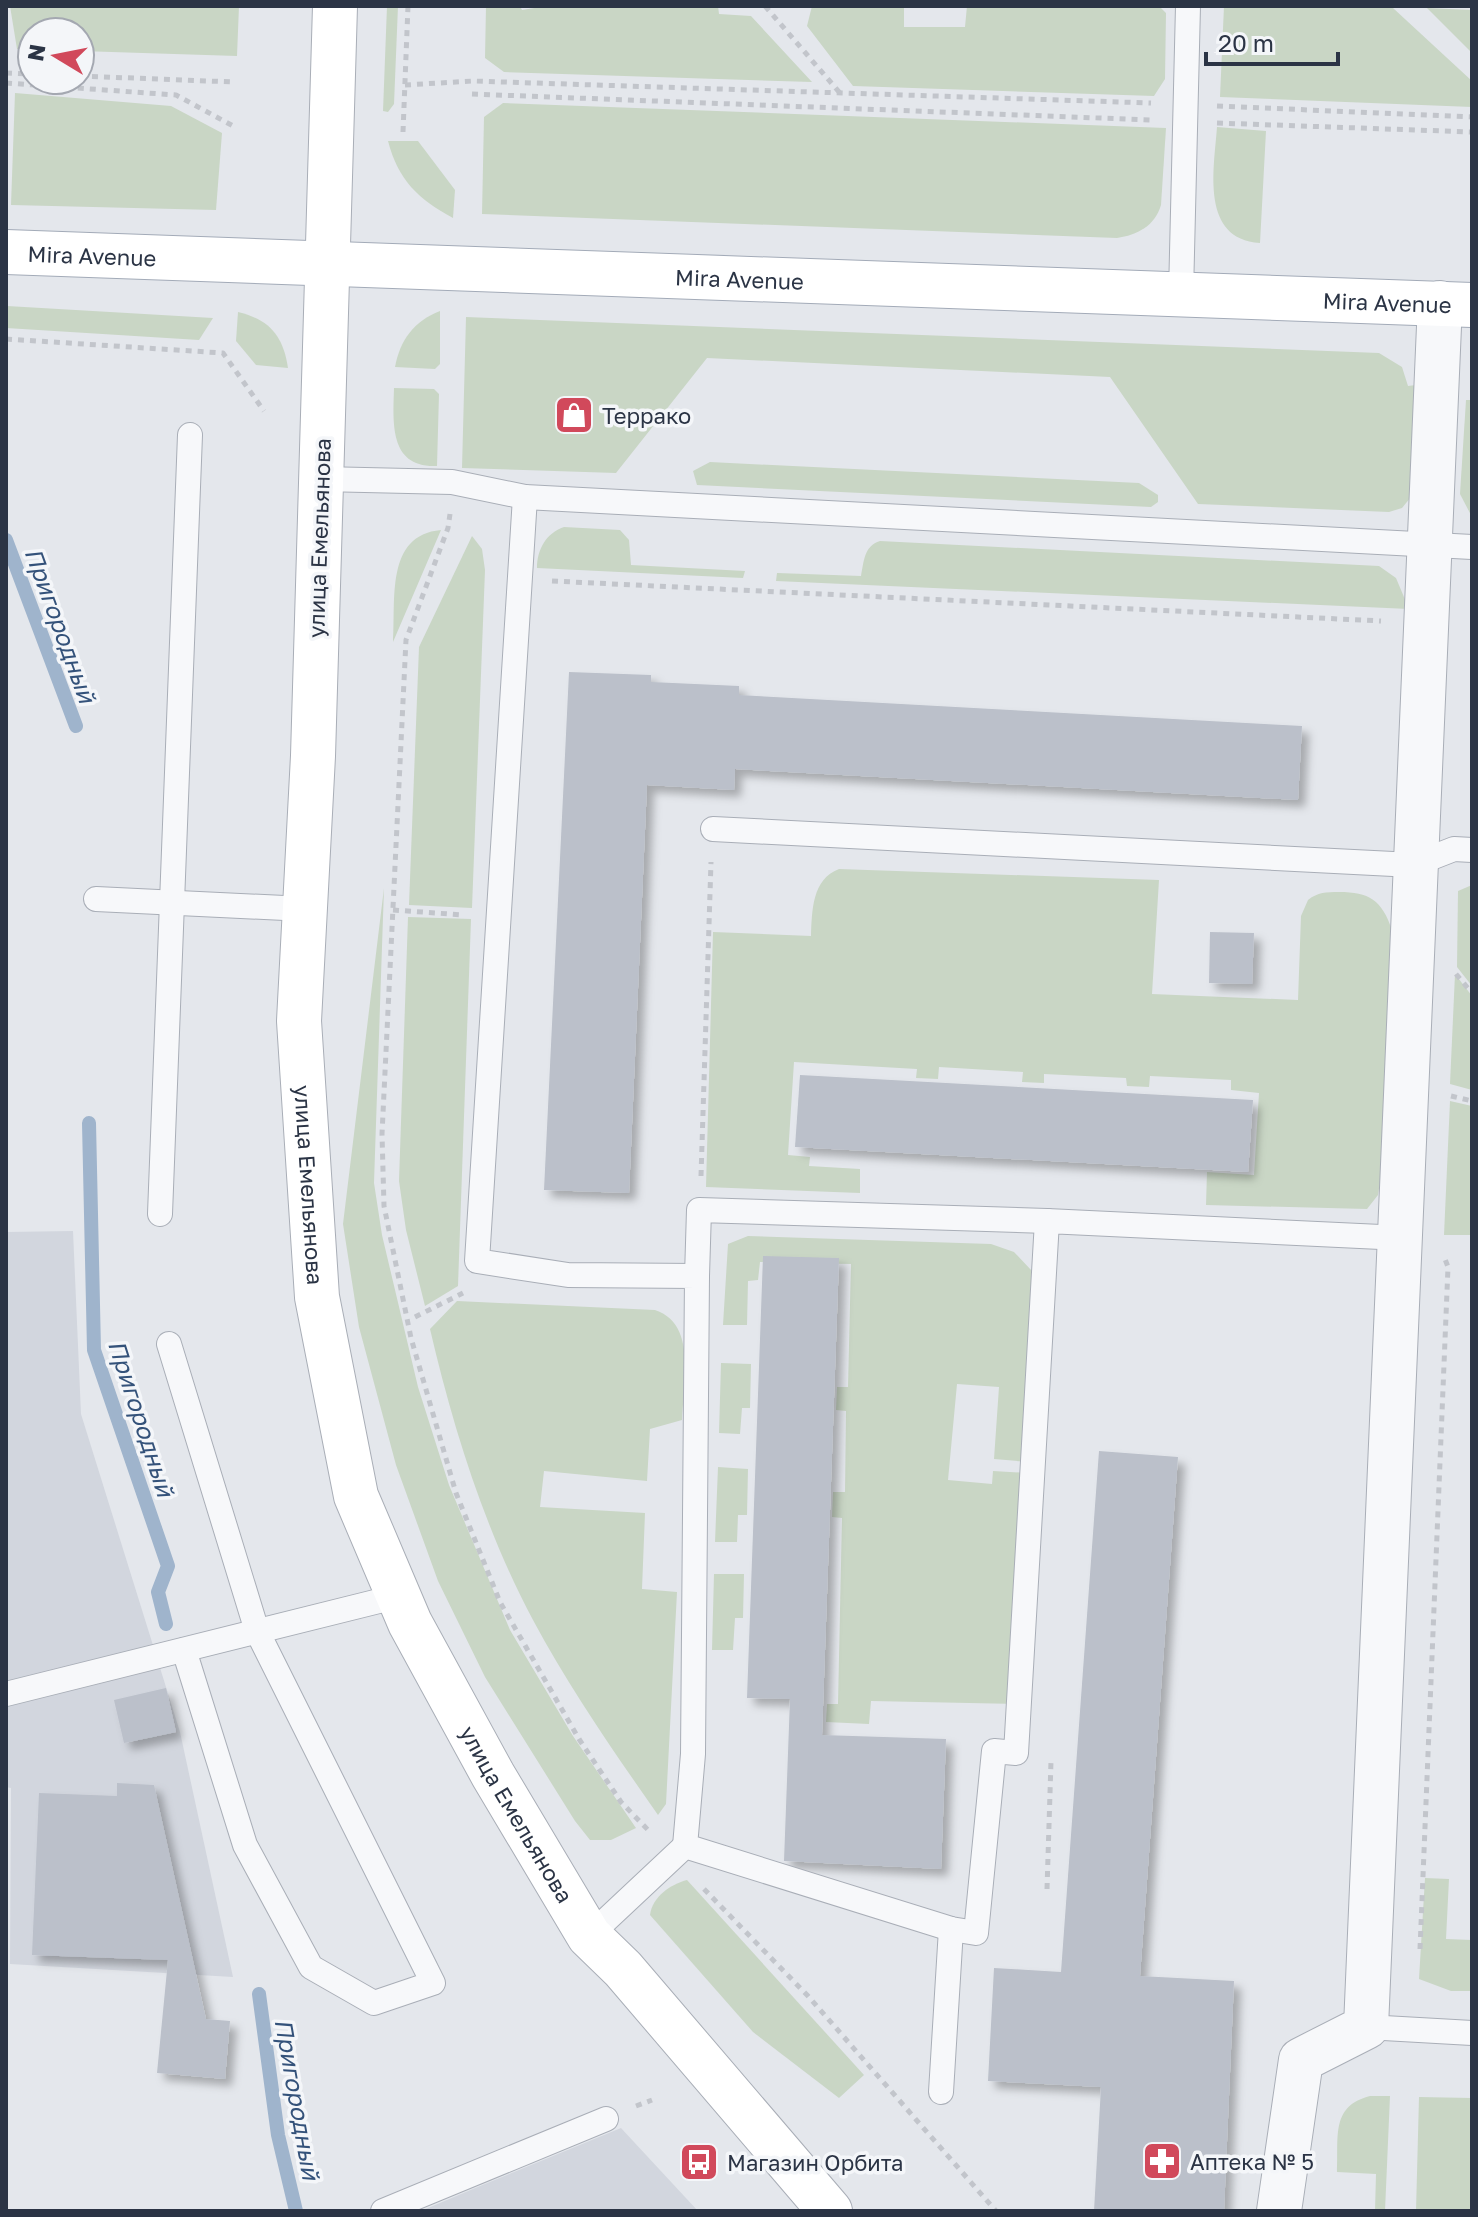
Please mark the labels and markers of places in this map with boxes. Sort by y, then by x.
shop icon: Террако [553,394,595,436]
place label: Террако [602,402,691,429]
pharmacy icon: Аптека № 5 [1141,2140,1183,2182]
bus stop icon: Магазин Орбита [678,2141,720,2183]
place label: Аптека № 5 [1190,2148,1314,2175]
place label: Магазин Орбита [727,2149,903,2176]

